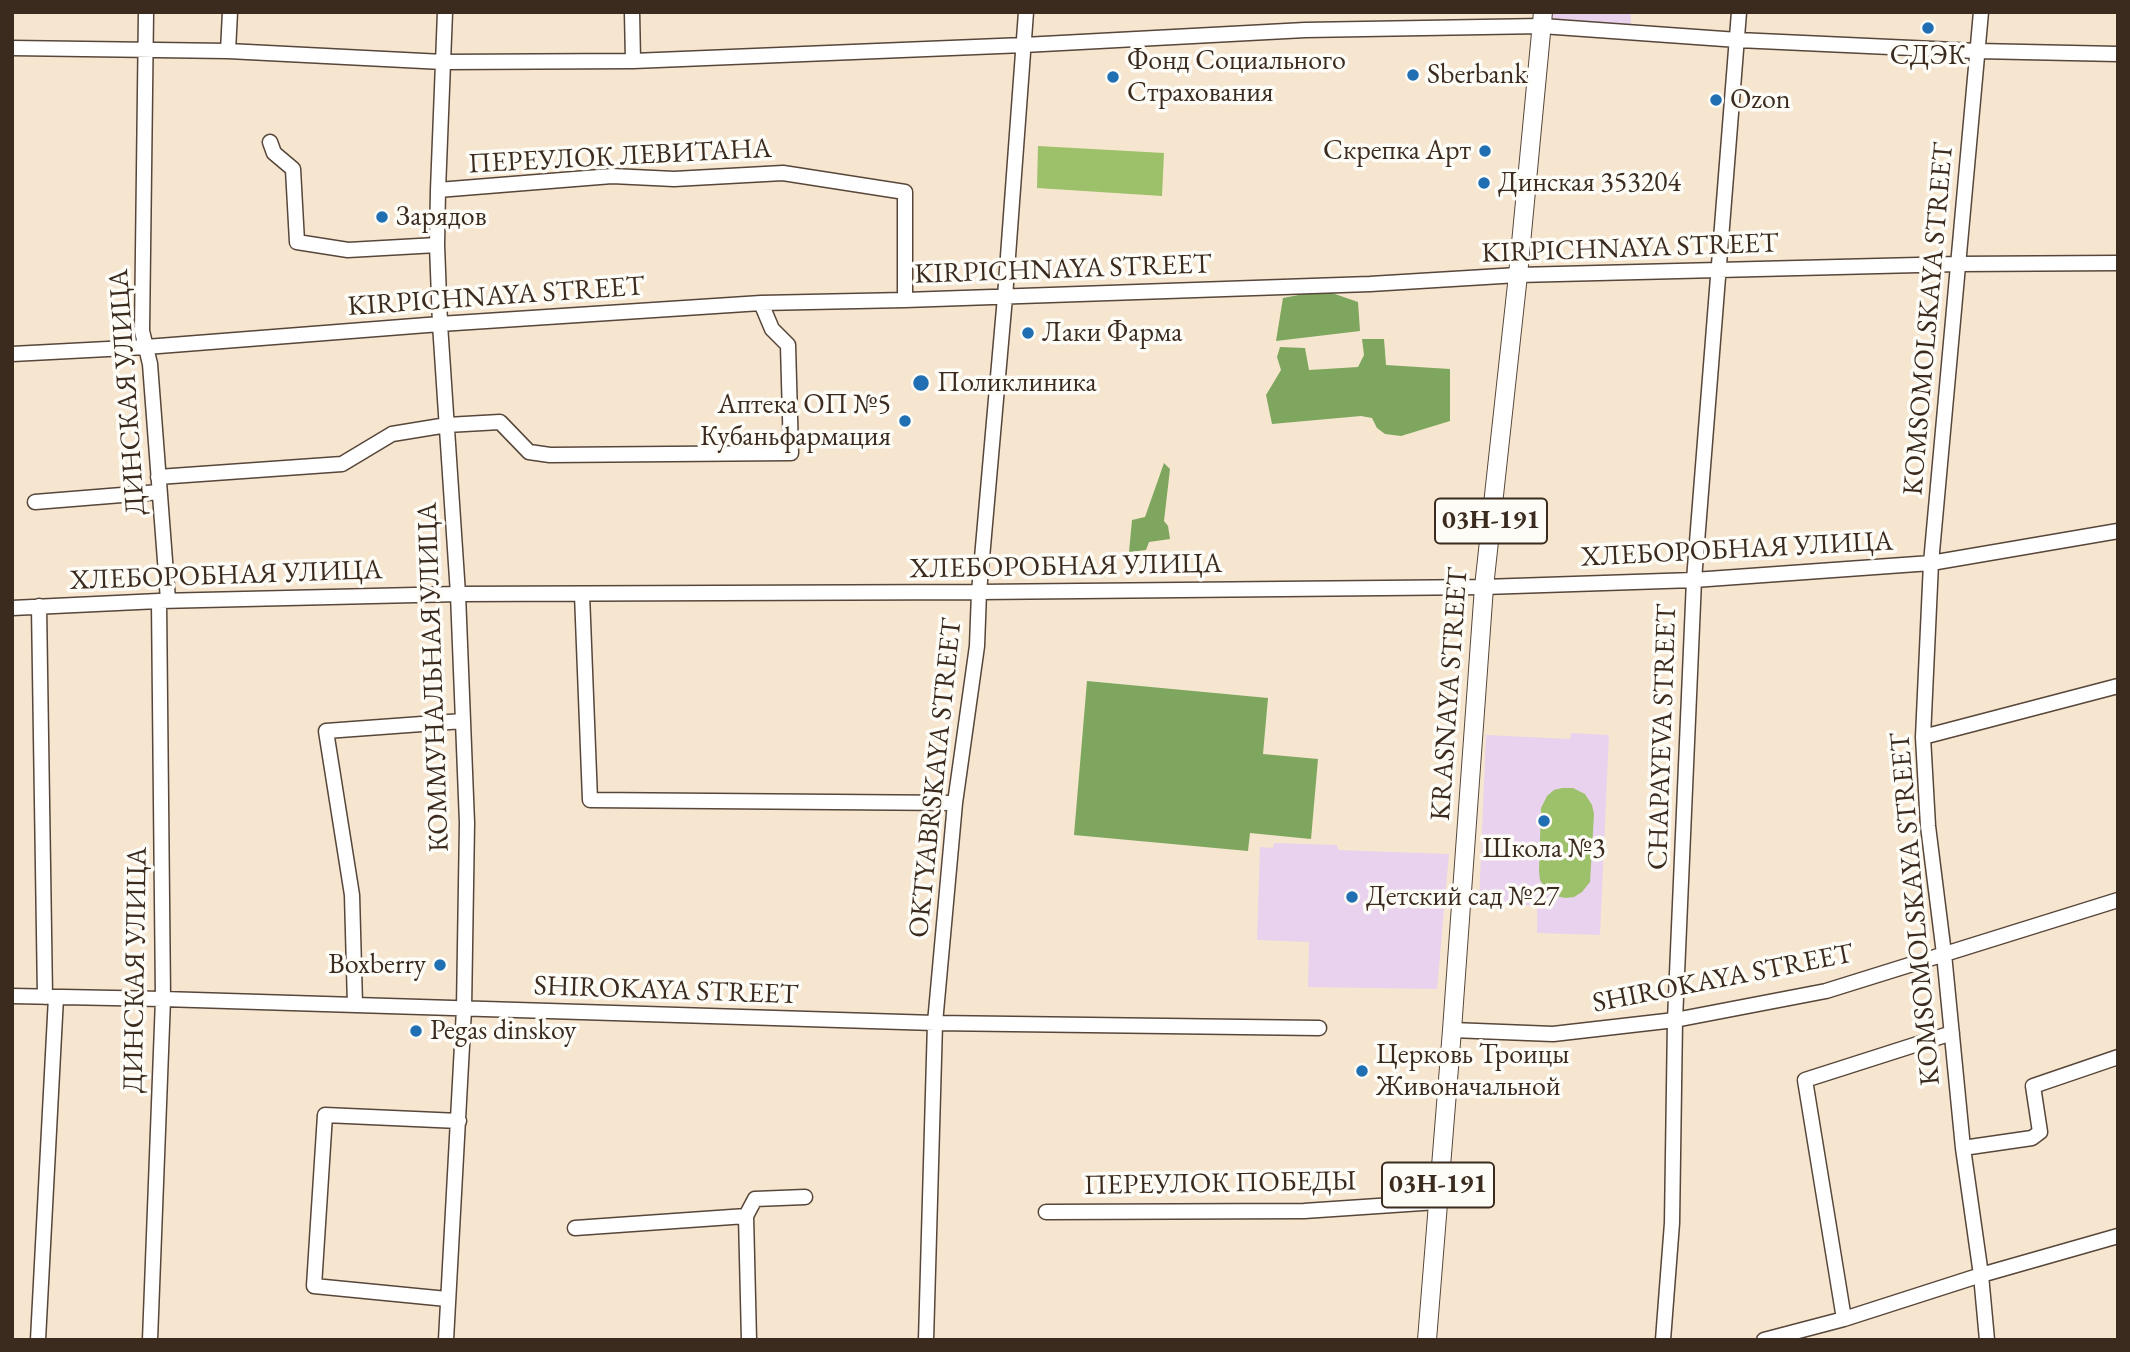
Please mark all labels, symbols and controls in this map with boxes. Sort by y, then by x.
marker: СДЭК [1920,20,1936,36]
place label: СДЭК [1890,39,1966,73]
place label: Фонд Социального Страхования [1127,44,1346,110]
place label: Sberbank [1427,58,1528,92]
marker: Sberbank [1405,67,1421,83]
marker: Фонд Социального Страхования [1105,69,1121,85]
place label: Ozon [1730,83,1791,117]
marker: Ozon [1708,92,1724,108]
street label: ПЕРЕУЛОК ЛЕВИТАНА [467,132,773,182]
place label: Скрепка Арт [1323,134,1471,168]
street label: KOMSOMOLSKAYA STREET [1897,141,1961,497]
marker: Скрепка Арт [1477,143,1493,159]
place label: Динская 353204 [1498,166,1681,200]
marker: Динская 353204 [1476,175,1492,191]
place label: Зарядов [396,200,487,234]
marker: Зарядов [374,209,390,225]
street label: KIRPICHNAYA STREET [1481,227,1779,271]
street label: KIRPICHNAYA STREET [914,248,1212,292]
street label: ДИНСКАЯ УЛИЦА [103,268,153,516]
street label: KIRPICHNAYA STREET [346,270,646,324]
place label: Лаки Фарма [1042,316,1182,350]
marker: Лаки Фарма [1020,325,1036,341]
place label: Поликлиника [937,366,1097,400]
marker: Поликлиника [911,373,931,393]
place label: Аптека ОП №5 Кубаньфармация [700,388,891,454]
marker: Аптека ОП №5 Кубаньфармация [897,413,913,429]
road number: 03Н-191 [1435,499,1547,544]
street label: КОММУНАЛЬНАЯ УЛИЦА [411,501,457,853]
street label: ХЛЕБОРОБНАЯ УЛИЦА [1580,525,1894,575]
street label: ХЛЕБОРОБНАЯ УЛИЦА [909,547,1223,587]
street label: ХЛЕБОРОБНАЯ УЛИЦА [69,554,383,598]
street label: KRASNAYA STREET [1424,566,1476,822]
street label: CHAPAYEVA STREET [1642,603,1684,871]
street label: OKTYABRSKAYA STREET [903,617,969,939]
street label: KOMSOMOLSKAYA STREET [1884,731,1948,1087]
marker: Школа №3 [1536,813,1552,829]
place label: Школа №3 [1483,832,1605,866]
street label: ДИНСКАЯ УЛИЦА [117,846,155,1094]
place label: Детский сад №27 [1366,880,1559,914]
marker: Детский сад №27 [1344,889,1360,905]
street label: SHIROKAYA STREET [1590,937,1856,1021]
place label: Boxberry [328,948,426,982]
marker: Boxberry [432,957,448,973]
street label: SHIROKAYA STREET [533,970,799,1012]
place label: Pegas dinskoy [430,1014,576,1048]
marker: Pegas dinskoy [408,1023,424,1039]
place label: Церковь Троицы Живоначальной [1376,1038,1569,1104]
marker: Церковь Троицы Живоначальной [1354,1063,1370,1079]
road number: 03Н-191 [1382,1162,1494,1208]
street label: ПЕРЕУЛОК ПОБЕДЫ [1083,1165,1357,1203]

